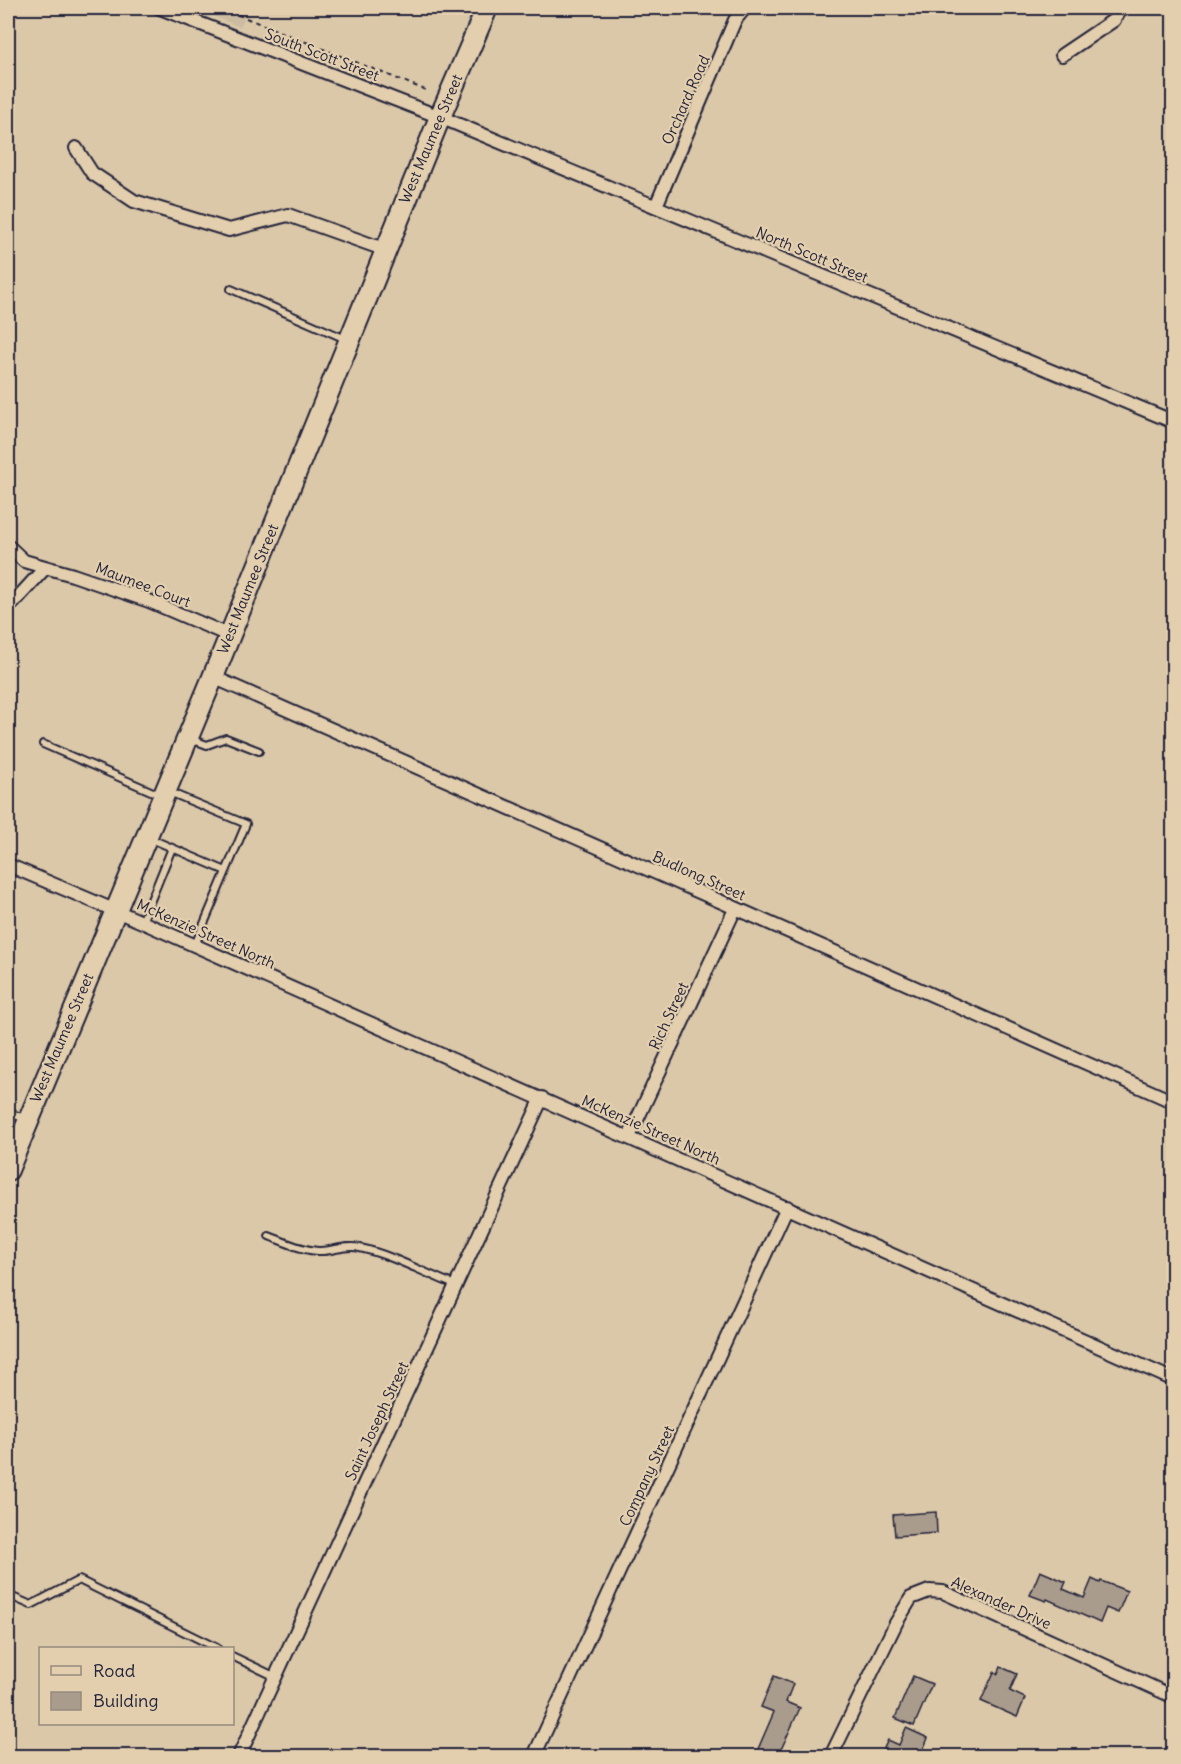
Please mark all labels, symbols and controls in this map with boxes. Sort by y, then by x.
street label: South Scott Street [262,24,382,85]
street label: Orchard Road [657,52,714,148]
street label: West Maumee Street [395,71,466,206]
street label: North Scott Street [753,222,871,287]
street label: West Maumee Street [213,521,282,657]
street label: Maumee Court [93,558,193,611]
street label: Budlong Street [650,847,749,905]
street label: McKenzie Street North [134,894,279,973]
street label: West Maumee Street [26,970,97,1105]
street label: Rich Street [645,979,693,1053]
street label: McKenzie Street North [579,1090,724,1169]
street label: Saint Joseph Street [341,1358,412,1483]
street label: Company Street [615,1422,678,1529]
street label: Alexander Drive [948,1572,1054,1633]
legend [39,1647,234,1725]
text: Road [93,1659,136,1682]
text: Building [93,1689,158,1712]

